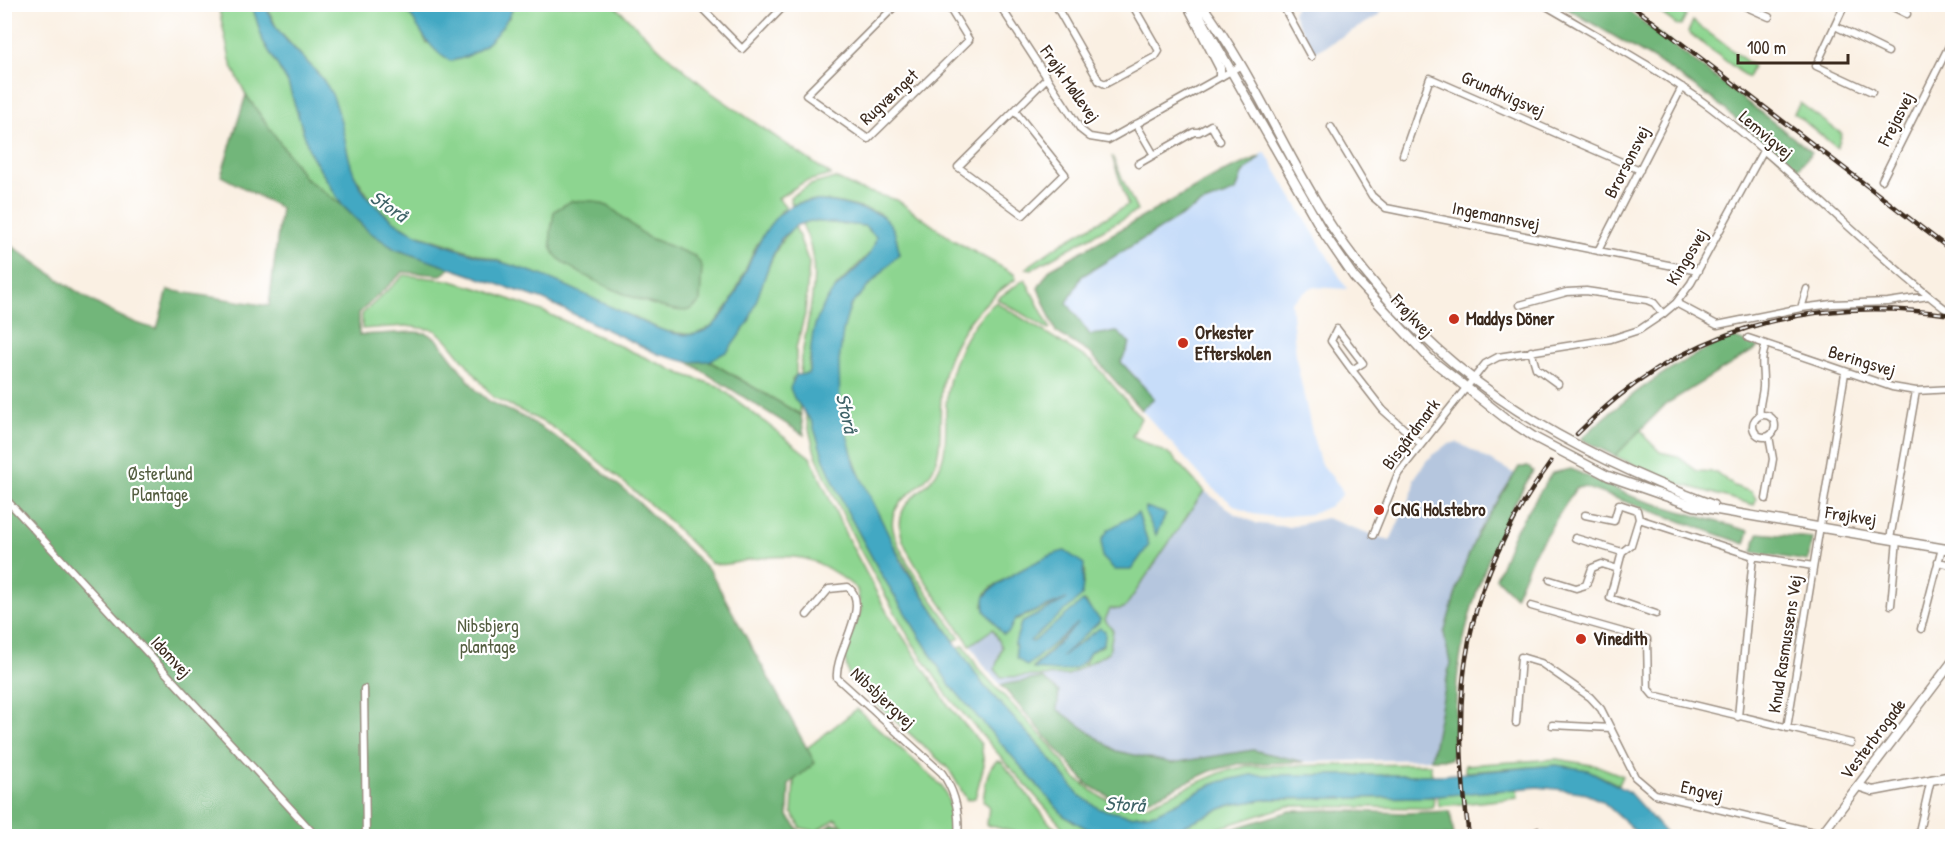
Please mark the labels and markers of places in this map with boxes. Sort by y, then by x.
place label: Maddys Döner [1466,306,1555,332]
marker: Maddys Döner [1447,312,1461,326]
place label: Orkester Efterskolen [1195,320,1271,366]
marker: Orkester Efterskolen [1176,336,1190,350]
place label: CNG Holstebro [1391,497,1486,522]
marker: CNG Holstebro [1372,503,1386,517]
place label: Vinedith [1593,626,1648,651]
marker: Vinedith [1574,632,1588,646]

